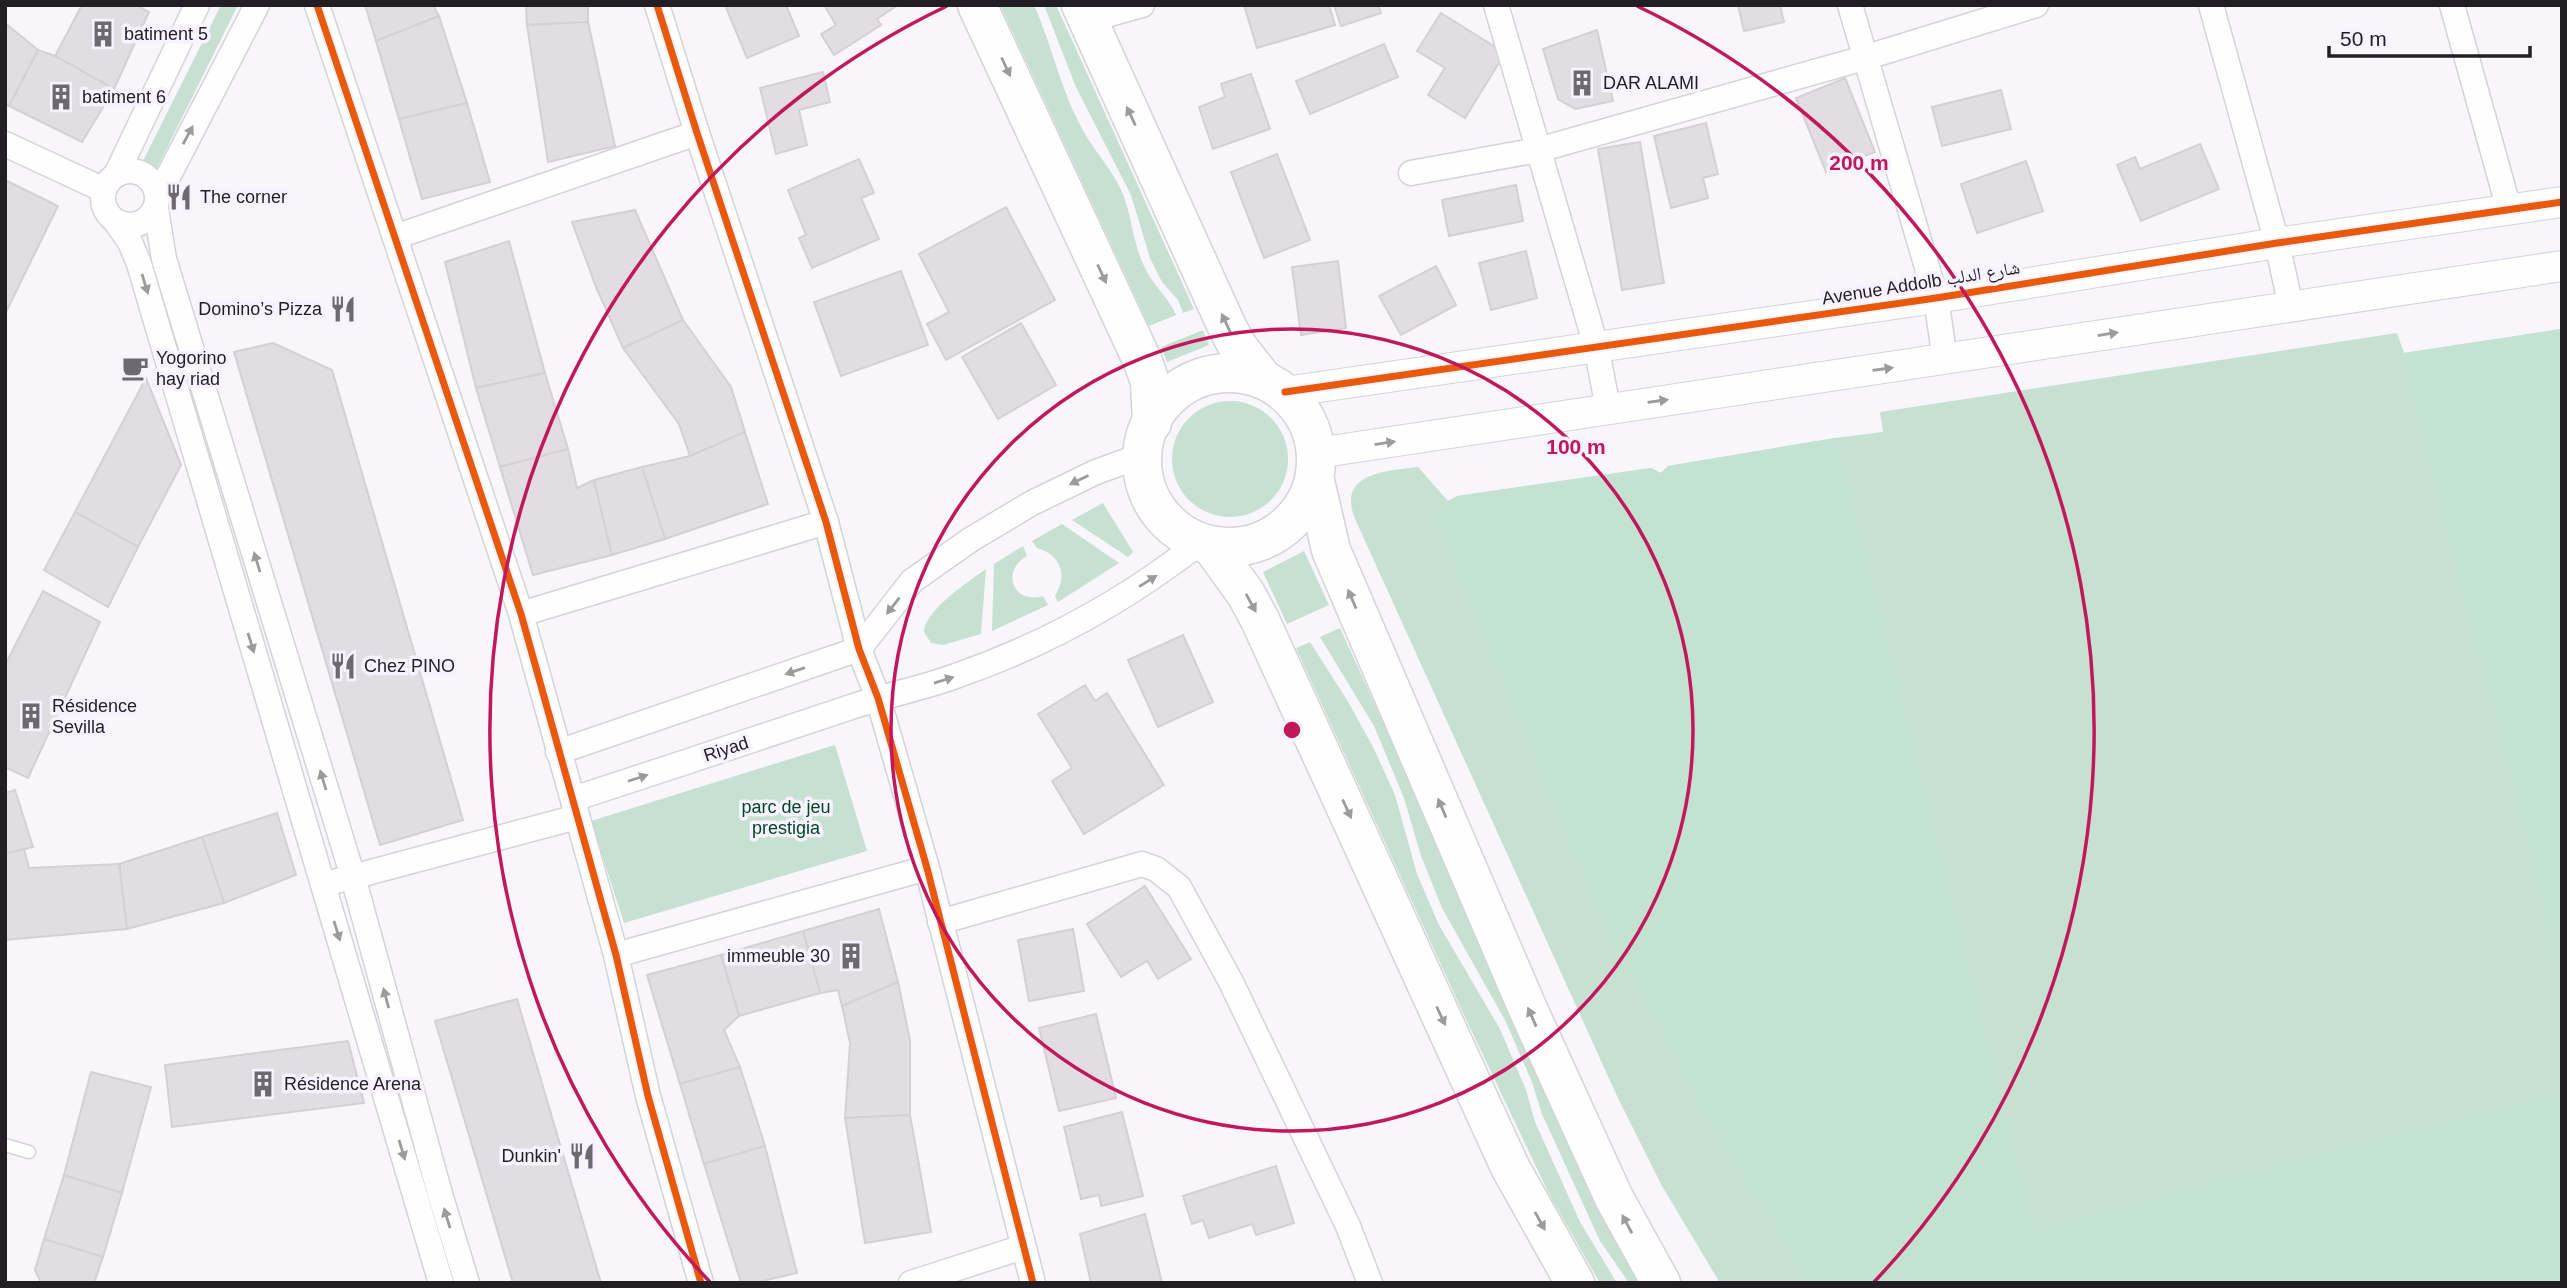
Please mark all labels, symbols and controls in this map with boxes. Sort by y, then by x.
scale bar [2329,14,2530,58]
building icon: batiment 5 [88,19,118,49]
place label: batiment 5 [124,24,208,44]
text: 50 m [2340,27,2387,50]
one-way arrow [1000,57,1012,77]
building icon: DAR ALAMI [1567,68,1597,98]
place label: DAR ALAMI [1603,73,1699,93]
building icon: batiment 6 [46,82,76,112]
place label: batiment 6 [82,87,166,107]
one-way arrow [1125,106,1137,126]
one-way arrow [183,125,194,145]
text: 200 m [1829,151,1889,174]
restaurant icon: The corner [164,182,194,212]
place label: The corner [200,187,287,207]
street label: Avenue Addolb شارع الدلب [1821,257,2022,310]
one-way arrow [1097,263,1108,284]
one-way arrow [140,274,150,295]
restaurant icon: Domino’s Pizza [328,294,358,324]
place label: Domino’s Pizza [198,299,323,319]
one-way arrow [1220,313,1232,333]
one-way arrow [2097,329,2119,340]
place label: Yogorino hay riad [156,348,226,389]
cafe icon: Yogorino hay riad [120,353,150,383]
one-way arrow [1872,363,1894,374]
one-way arrow [1647,396,1669,407]
text: 100 m [1546,435,1606,458]
one-way arrow [1374,437,1396,448]
one-way arrow [1069,475,1089,486]
one-way arrow [251,551,261,572]
one-way arrow [1139,575,1158,588]
one-way arrow [1347,589,1358,610]
one-way arrow [1245,593,1257,613]
one-way arrow [885,597,900,615]
one-way arrow [246,632,257,654]
restaurant icon: Chez PINO [328,651,358,681]
place label: Chez PINO [364,656,455,676]
one-way arrow [784,666,805,677]
one-way arrow [934,674,955,684]
place label: Résidence Sevilla [52,696,137,737]
building icon: Résidence Sevilla [16,701,46,731]
centre of rings [1280,718,1304,742]
street label: Riyad [701,732,751,766]
one-way arrow [318,769,328,790]
one-way arrow [628,772,649,783]
park label: parc de jeu prestigia [741,797,831,838]
one-way arrow [1436,798,1447,819]
one-way arrow [1341,799,1353,819]
one-way arrow [332,921,342,942]
building icon: immeuble 30 [836,941,866,971]
place label: immeuble 30 [727,946,830,966]
one-way arrow [381,987,391,1008]
one-way arrow [1435,1006,1447,1026]
one-way arrow [1526,1007,1537,1028]
building icon: Résidence Arena [248,1069,278,1099]
place label: Résidence Arena [284,1074,422,1094]
one-way arrow [397,1139,407,1160]
restaurant icon: Dunkin' [567,1141,597,1171]
place label: Dunkin' [502,1146,561,1166]
one-way arrow [441,1207,452,1228]
one-way arrow [1534,1211,1546,1231]
one-way arrow [1621,1214,1633,1234]

